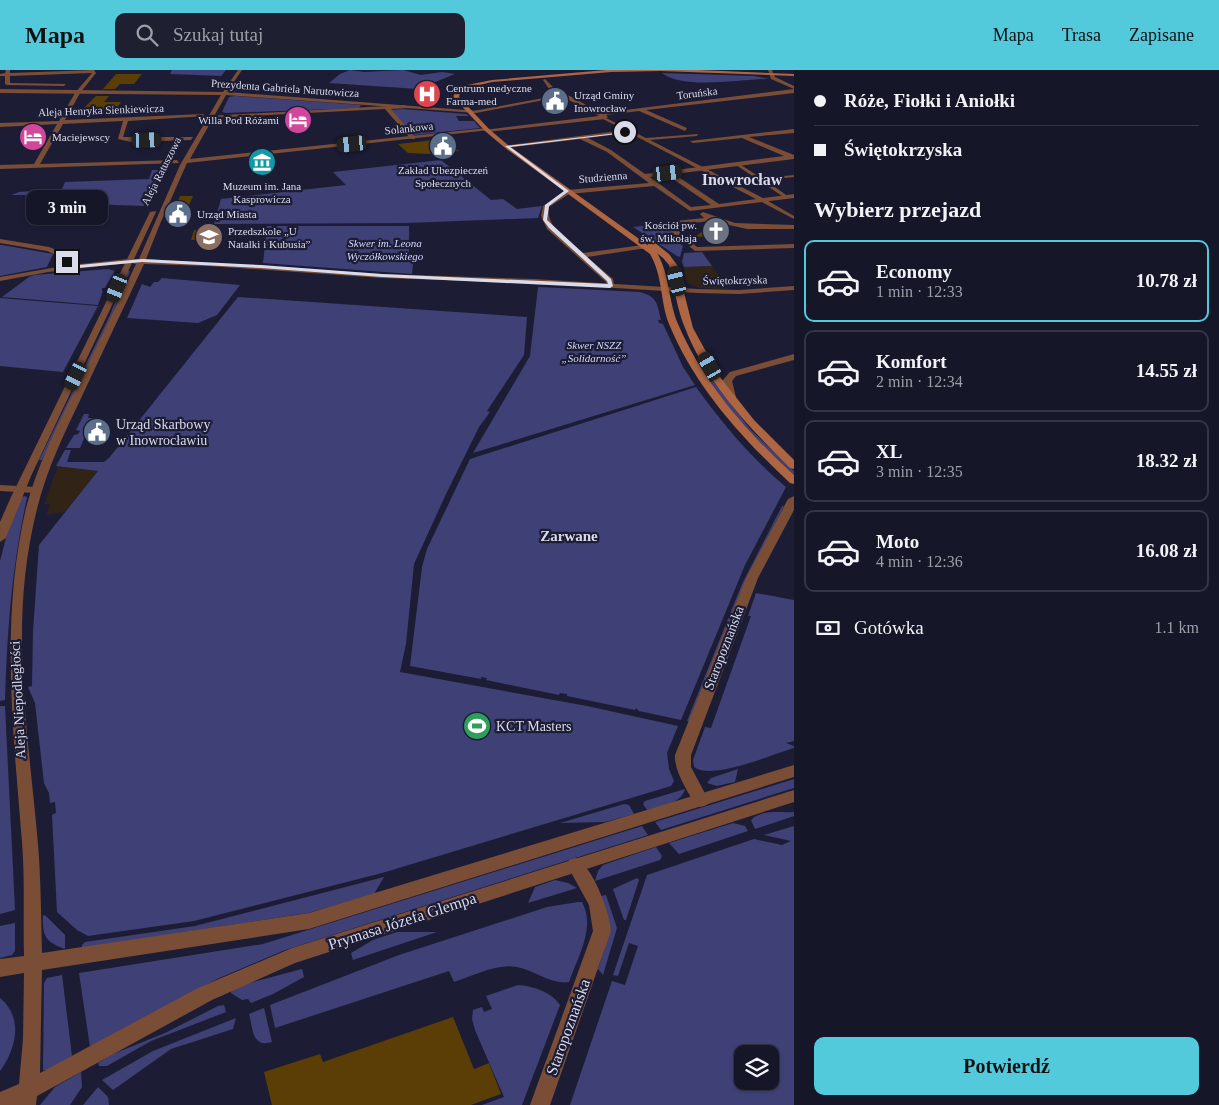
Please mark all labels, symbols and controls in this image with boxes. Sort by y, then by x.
search box [115,13,465,58]
icon: search [133,21,161,49]
text: Mapa [25,22,85,48]
text: Szukaj tutaj [173,24,263,45]
text: Mapa [993,25,1034,45]
text: Trasa [1062,25,1101,45]
text: Zapisane [1129,25,1194,45]
street label: Prezydenta Gabriela Narutowicza [211,77,360,99]
hospital icon: Centrum medyczne Farma-med [412,79,442,109]
place label: Centrum medyczne Farma-med [446,82,532,107]
street label: Toruńska [676,85,718,101]
public building icon: Urząd Gminy Inowrocław [540,86,570,116]
place label: Urząd Gminy Inowrocław [574,89,635,114]
text: Róże, Fiołki i Aniołki [844,90,1015,111]
street label: Aleja Henryka Sienkiewicza [38,102,164,118]
hotel icon: Willa Pod Różami [283,105,313,135]
place label: Willa Pod Różami [198,114,279,126]
street label: Solankowa [384,119,434,137]
route start [614,121,636,143]
hotel icon: Maciejewscy [18,122,48,152]
place label: Maciejewscy [52,131,111,143]
public building icon: Zakład Ubezpieczeń Społecznych [428,131,458,161]
car [131,132,162,148]
street label: Aleja Ratuszowa [139,135,183,207]
car [336,135,367,153]
text: Świętokrzyska [844,139,962,160]
museum icon: Muzeum im. Jana Kasprowicza [247,147,277,177]
place label: Zakład Ubezpieczeń Społecznych [398,164,489,189]
car [652,164,683,182]
street label: Studzienna [578,169,628,185]
district label: Inowrocław [702,171,783,188]
place label: Muzeum im. Jana Kasprowicza [223,180,301,205]
callout: 3 min [26,190,108,224]
text: Wybierz przejazd [814,197,981,222]
text: 3 min [48,199,86,216]
public building icon: Urząd Miasta [163,199,193,229]
place label: Urząd Miasta [197,208,257,220]
church icon: Kościół pw. św. Mikołaja [701,216,731,246]
place label: Kościół pw. św. Mikołaja [640,219,697,244]
school or university icon: Przedszkole „U Natalki i Kubusia” [194,222,224,252]
place label: Przedszkole „U Natalki i Kubusia” [228,225,311,250]
park label: Skwer im. Leona Wyczółkowskiego [347,237,424,262]
route end [56,251,78,273]
icon: car [816,259,861,304]
text: Economy [876,261,952,282]
car [666,265,687,297]
text: 10.78 zł [1136,270,1197,291]
car [104,271,129,305]
street label: Świętokrzyska [703,273,768,287]
text: 1 min · 12:33 [876,283,963,300]
park label: Skwer NSZZ „Solidarność” [562,339,626,364]
car [696,349,723,383]
icon: car [816,349,861,394]
text: Komfort [876,351,947,372]
car [62,359,89,393]
text: 14.55 zł [1136,360,1197,381]
text: 2 min · 12:34 [876,373,963,390]
public building icon: Urząd Skarbowy w Inowrocławiu [82,417,112,447]
place label: Urząd Skarbowy w Inowrocławiu [116,417,210,448]
icon: car [816,439,861,484]
text: XL [876,441,902,462]
text: 18.32 zł [1136,450,1197,471]
text: 3 min · 12:35 [876,463,963,480]
district label: Zarwane [540,528,598,544]
icon: car [816,529,861,574]
text: Moto [876,531,919,552]
text: 16.08 zł [1136,540,1197,561]
text: 4 min · 12:36 [876,553,963,570]
street label: Staropoznańska [701,603,747,692]
icon: cash [814,614,842,642]
text: Gotówka [854,617,924,638]
text: 1.1 km [1155,619,1199,636]
street label: Aleja Niepodległości [7,640,29,760]
sports icon: KCT Masters [462,711,492,741]
place label: KCT Masters [496,719,572,734]
street label: Prymasa Józefa Glempa [326,889,478,954]
street label: Staropoznańska [543,976,594,1078]
button: Potwierdź [814,1037,1199,1095]
map controls [734,1045,779,1090]
button: layers [734,1045,779,1090]

